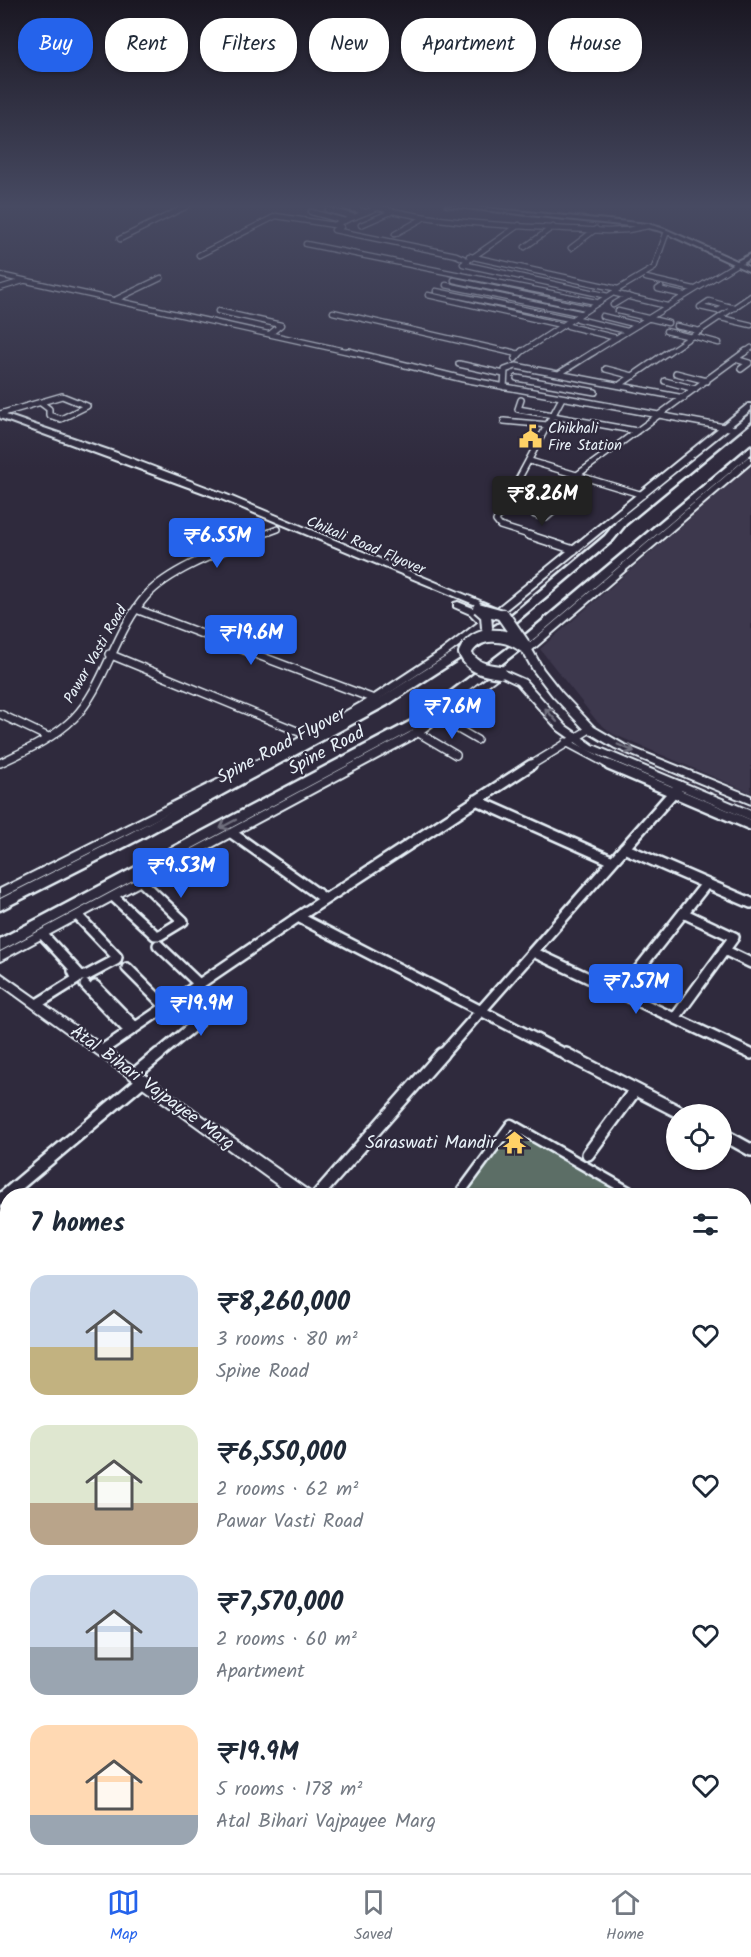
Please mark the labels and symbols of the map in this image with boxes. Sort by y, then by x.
place label: Chikhali Fire Station [548,417,622,458]
public building icon: Chikhali Fire Station [517,424,543,450]
pin: ₹8.26M [493,476,591,527]
street label: Chikali Road Flyover [302,510,430,582]
pin: ₹6.55M [168,518,266,569]
street label: Pawar Vasti Road [58,600,134,708]
pin: ₹19.6M [202,615,300,666]
pin: ₹7.6M [410,689,494,740]
street label: Spine Road Flyover [213,702,349,788]
one-way arrow [544,707,557,723]
street label: Spine Road [284,721,368,779]
one-way arrow [616,743,634,754]
one-way arrow [220,818,237,830]
pin: ₹9.53M [132,848,230,899]
pin: ₹7.57M [587,964,685,1015]
pin: ₹19.9M [152,986,250,1037]
street label: Atal Bihari Vajpayee Marg [64,1018,241,1158]
place label: Saraswati Mandir [365,1129,497,1158]
temple icon: Saraswati Mandir [501,1129,527,1155]

